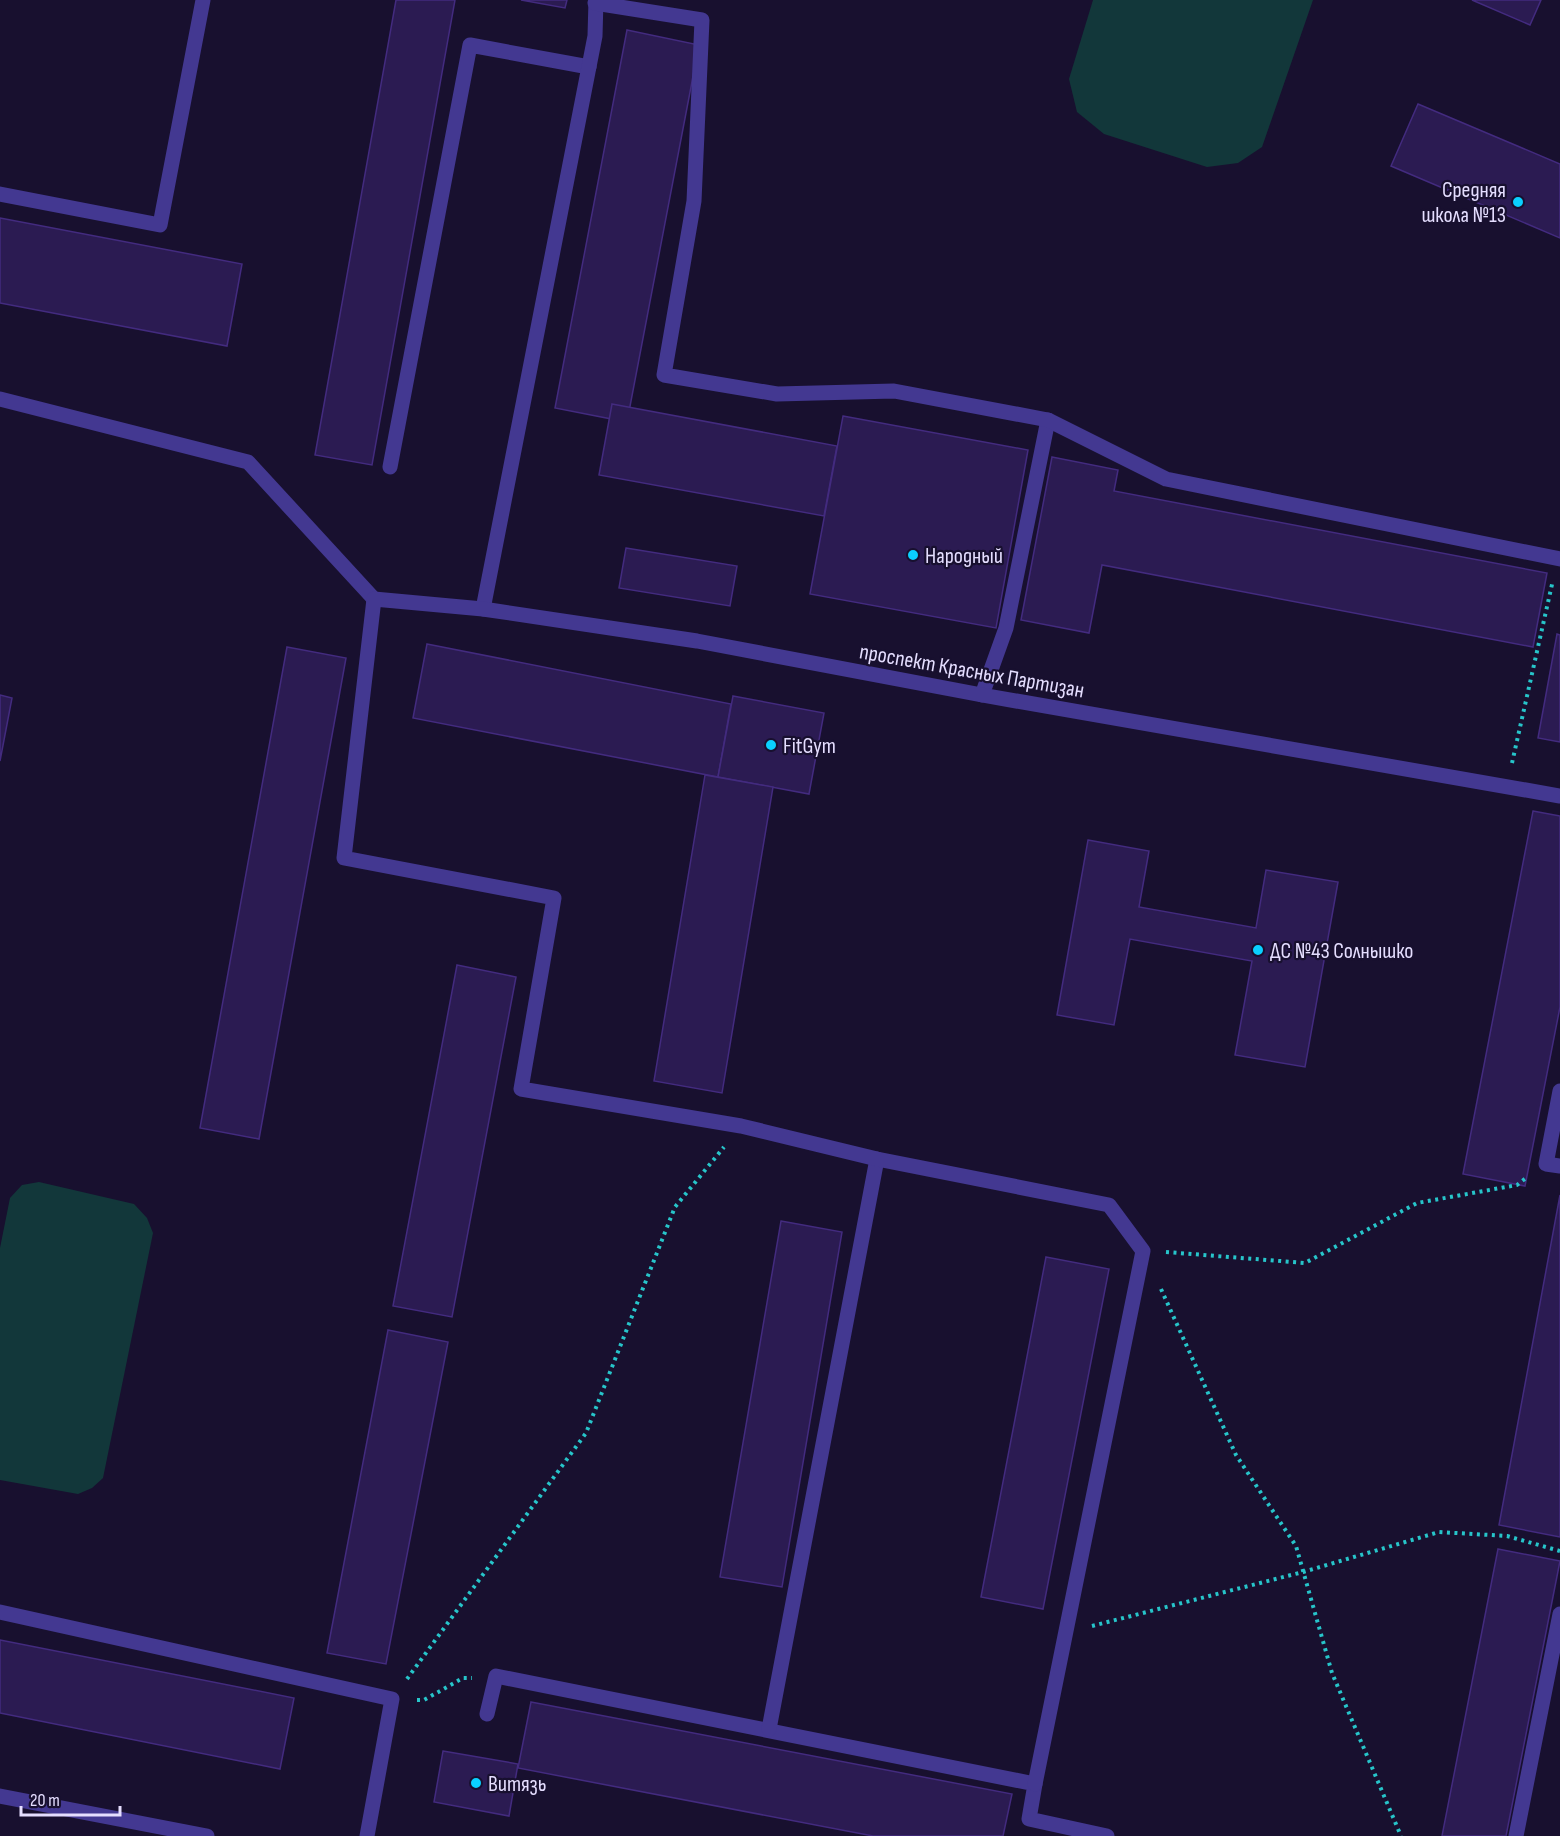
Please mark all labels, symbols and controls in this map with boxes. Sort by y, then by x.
place label: Средняя школа №13 [1421,177,1506,229]
marker: Средняя школа №13 [1511,195,1525,209]
place label: Народный [925,543,1003,570]
marker: Народный [906,548,920,562]
street label: проспект Красных Партизан [857,638,1086,705]
place label: FitGym [783,733,836,760]
marker: FitGym [764,738,778,752]
place label: ДС №43 Солнышко [1270,938,1413,965]
marker: ДС №43 Солнышко [1251,943,1265,957]
place label: Витязь [488,1771,546,1798]
marker: Витязь [469,1776,483,1790]
scale bar [21,1779,120,1817]
text: 20 m [30,1790,60,1811]

